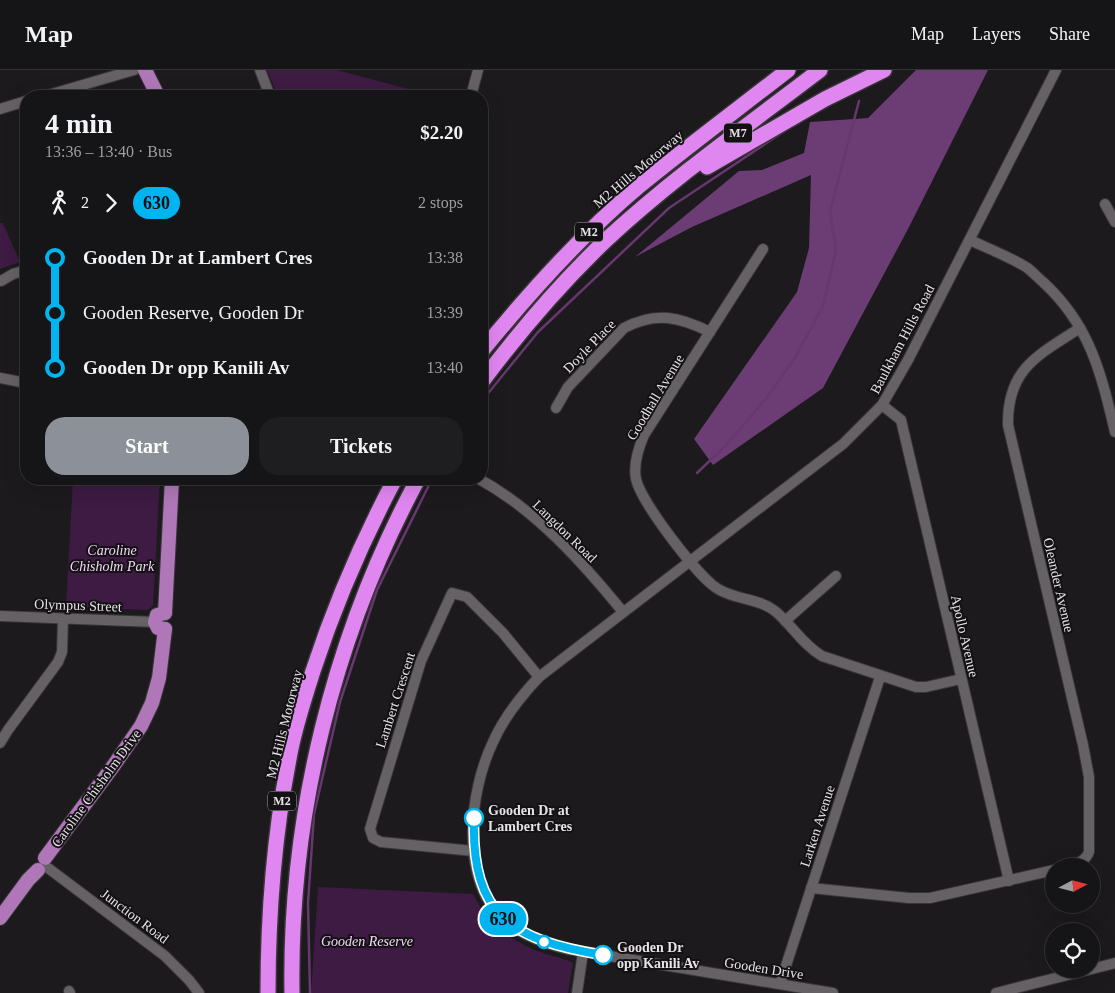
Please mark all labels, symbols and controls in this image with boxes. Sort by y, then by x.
text: Map [25,21,73,47]
text: Map [911,24,944,44]
text: Layers [972,24,1021,44]
text: Share [1049,24,1090,44]
text: 4 min [45,108,113,139]
text: $2.20 [420,122,463,143]
road number: M7 [724,124,752,142]
street label: M2 Hills Motorway [591,128,686,211]
text: 13:36 – 13:40 · Bus [45,143,172,160]
icon: walk [45,189,73,217]
icon: forward [97,189,125,217]
text: 630 [143,193,170,213]
text: 2 [81,194,89,211]
text: 2 stops [418,194,463,211]
road number: M2 [575,222,603,242]
text: Gooden Dr at Lambert Cres [83,247,312,268]
text: 13:38 [427,249,463,266]
street label: Baulkham Hills Road [867,282,938,396]
text: Gooden Reserve, Gooden Dr [83,302,304,323]
text: 13:39 [427,304,463,321]
street label: Doyle Place [560,317,618,376]
street label: Goodhall Avenue [624,352,687,443]
text: Gooden Dr opp Kanili Av [83,357,289,378]
text: 13:40 [427,359,463,376]
button: Start [45,417,249,475]
button: Tickets [259,417,463,475]
street label: Langdon Road [530,497,600,566]
street label: Oleander Avenue [1040,536,1077,634]
park label: Caroline Chisholm Park [70,543,155,574]
street label: Apollo Avenue [948,593,981,679]
street label: Olympus Street [34,596,122,615]
street label: Lambert Crescent [373,650,418,750]
street label: M2 Hills Motorway [264,668,305,780]
street label: Caroline Chisholm Drive [49,727,144,850]
street label: Larken Avenue [797,783,838,869]
road number: M2 [268,791,296,810]
place label: Gooden Dr at Lambert Cres [488,803,573,834]
marker: Gooden Dr at Lambert Cres [464,808,484,828]
north arrow [1045,858,1100,912]
map controls [1045,858,1100,978]
street label: Junction Road [98,886,171,947]
line badge: 630 [474,903,532,935]
text: 630 [490,909,517,929]
button: locate [1045,923,1100,978]
park label: Gooden Reserve [321,934,413,949]
unlabelled marker [537,935,551,949]
place label: Gooden Dr opp Kanili Av [617,940,699,971]
marker: Gooden Dr opp Kanili Av [593,945,613,965]
street label: Gooden Drive [723,955,804,982]

